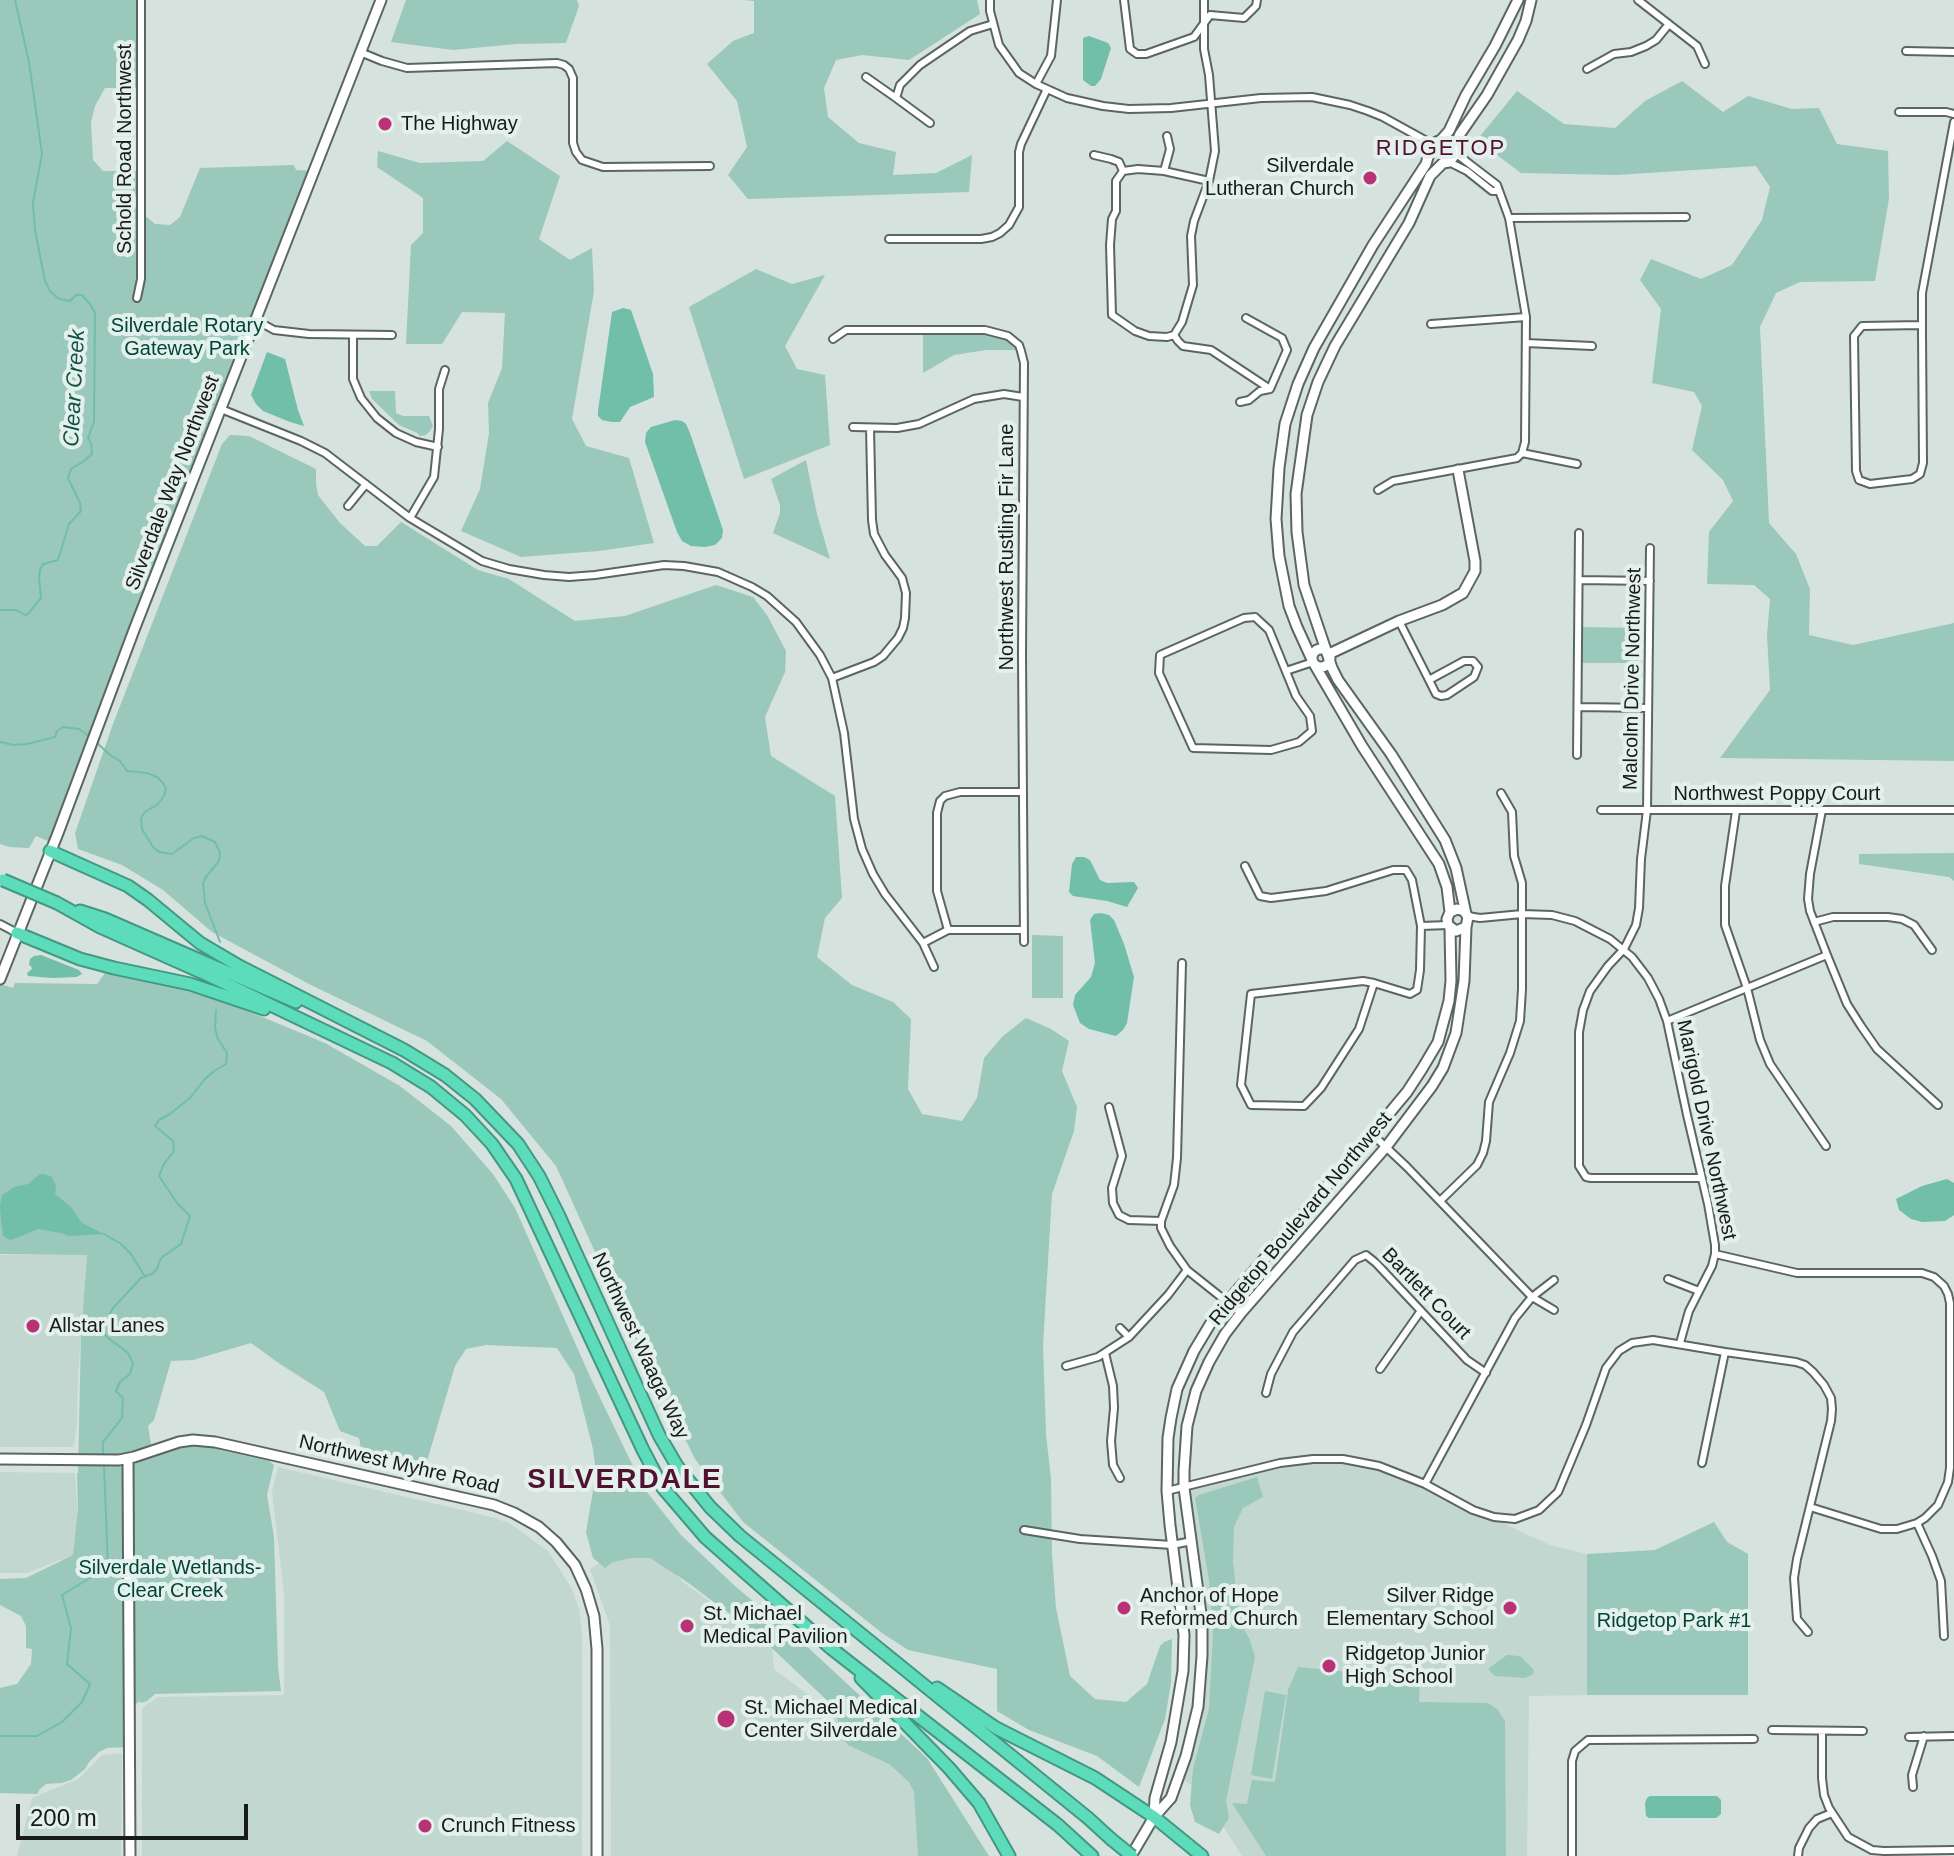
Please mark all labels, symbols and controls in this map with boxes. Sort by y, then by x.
street label: Schold Road Northwest [113,44,137,254]
place label: The Highway [401,112,518,136]
marker: The Highway [376,115,394,133]
district label: RIDGETOP [1376,136,1506,162]
place label: Silverdale Lutheran Church [1205,154,1354,201]
marker: Silverdale Lutheran Church [1361,169,1379,187]
park label: Silverdale Rotary Gateway Park [111,314,263,361]
water label: Clear Creek [59,329,91,447]
street label: Silverdale Way Northwest [121,372,225,594]
street label: Northwest Rustling Fir Lane [995,424,1019,670]
street label: Malcolm Drive Northwest [1619,568,1647,790]
street label: Northwest Poppy Court [1674,782,1880,806]
street label: Marigold Drive Northwest [1671,1018,1741,1242]
street label: Ridgetop Boulevard Northwest [1205,1107,1397,1331]
street label: Bartlett Court [1376,1243,1476,1345]
street label: Northwest Waaga Way [586,1249,694,1443]
place label: Allstar Lanes [49,1314,165,1338]
marker: Allstar Lanes [24,1317,42,1335]
street label: Northwest Myhre Road [297,1430,501,1500]
district label: SILVERDALE [527,1463,723,1497]
park label: Silverdale Wetlands- Clear Creek [78,1556,262,1603]
place label: Anchor of Hope Reformed Church [1140,1584,1298,1631]
place label: Silver Ridge Elementary School [1326,1584,1494,1631]
marker: Anchor of Hope Reformed Church [1115,1599,1133,1617]
marker: Silver Ridge Elementary School [1501,1599,1519,1617]
place label: St. Michael Medical Pavilion [703,1602,848,1649]
park label: Ridgetop Park #1 [1597,1609,1751,1633]
marker: St. Michael Medical Pavilion [678,1617,696,1635]
place label: Ridgetop Junior High School [1345,1642,1485,1689]
marker: Ridgetop Junior High School [1320,1657,1338,1675]
place label: St. Michael Medical Center Silverdale [744,1696,917,1743]
marker: St. Michael Medical Center Silverdale [715,1708,737,1730]
scale bar [20,1788,252,1838]
text: 200 m [30,1804,97,1831]
place label: Crunch Fitness [441,1814,575,1838]
marker: Crunch Fitness [416,1817,434,1835]

